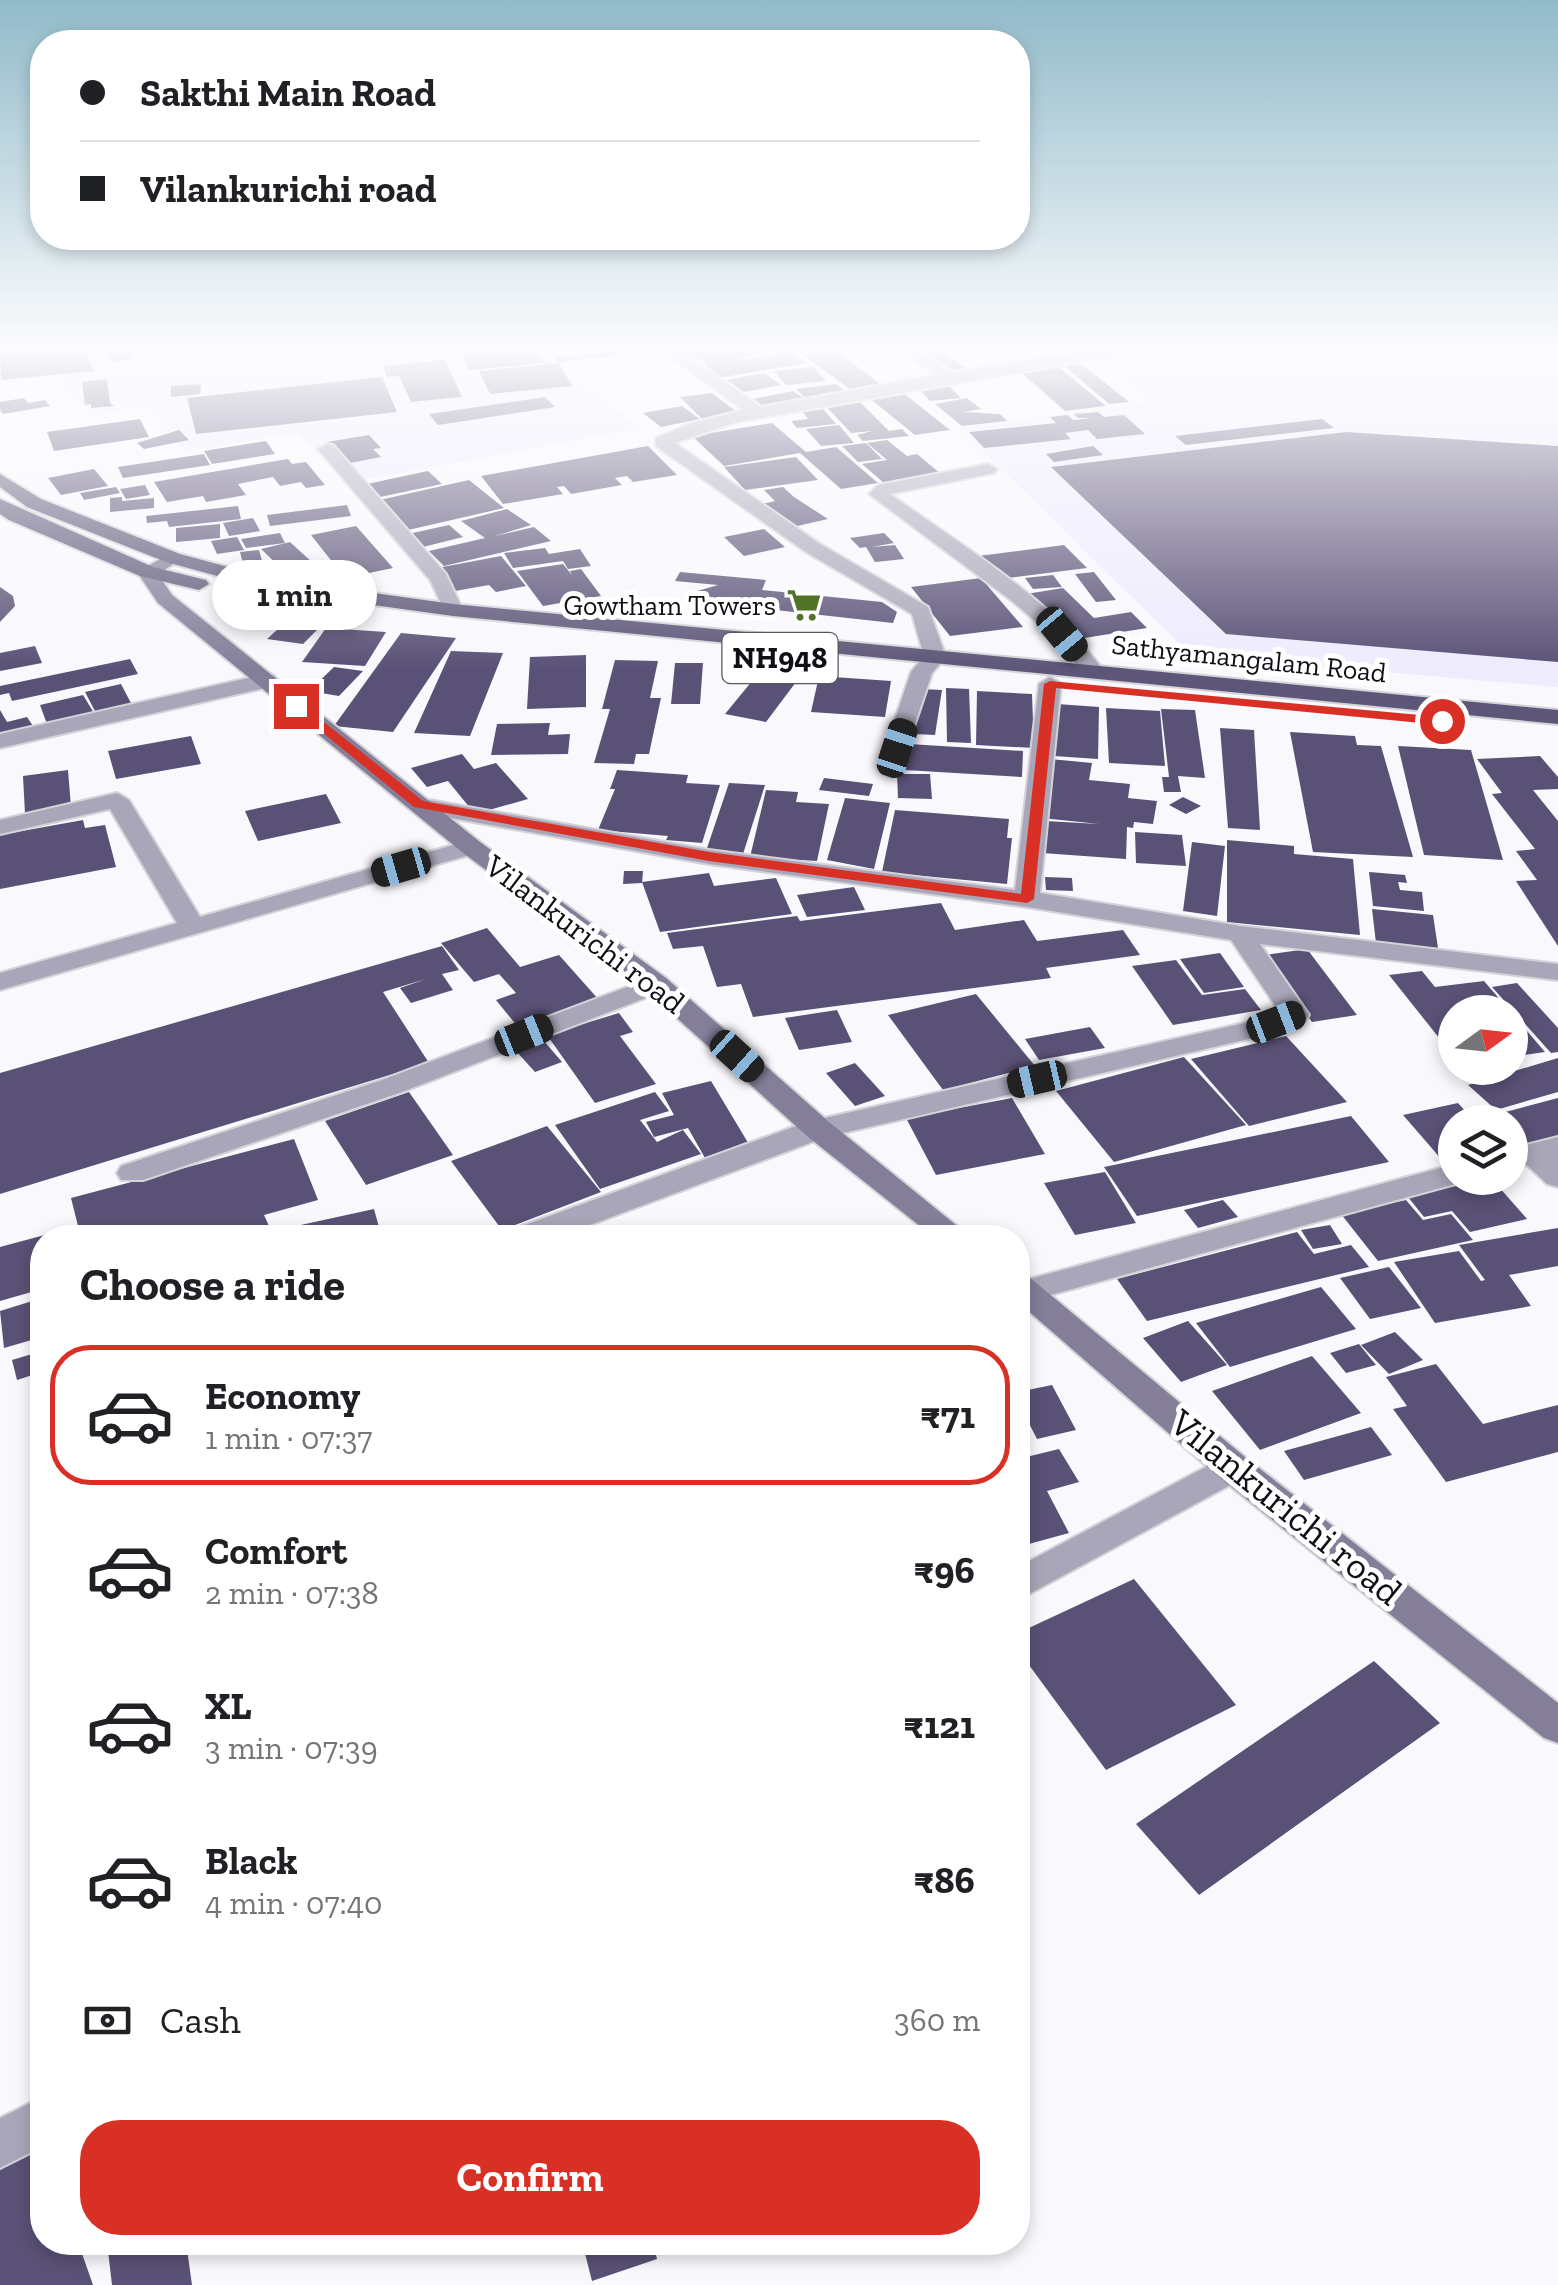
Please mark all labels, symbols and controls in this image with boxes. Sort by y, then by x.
text: Sakthi Main Road [140,70,436,116]
text: Vilankurichi road [140,166,436,212]
callout: 1 min [214,561,378,631]
text: 1 min [257,576,332,614]
supermarket icon: Gowtham Towers [785,586,823,624]
place label: Gowtham Towers [564,589,776,622]
car [1031,601,1093,667]
street label: Sathyamangalam Road [1110,628,1388,689]
road number: NH948 [722,633,838,683]
route end [274,684,319,729]
route start [1420,699,1465,744]
car [873,715,921,781]
car [368,844,434,890]
street label: Vilankurichi road [477,846,693,1022]
north arrow [1438,995,1528,1085]
map controls [1438,995,1528,1195]
car [1243,997,1309,1047]
car [491,1010,557,1060]
car [705,1025,769,1087]
car [1004,1058,1070,1100]
button: layers [1438,1105,1528,1195]
text: Choose a ride [80,1258,345,1312]
icon: car [85,1370,175,1460]
text: Economy [205,1373,360,1419]
text: ₹71 [920,1392,975,1438]
street label: Vilankurichi road [1160,1399,1411,1615]
text: 1 min · 07:37 [205,1419,372,1457]
icon: car [85,1525,175,1615]
text: Comfort [205,1528,347,1574]
text: ₹96 [914,1547,975,1593]
text: 2 min · 07:38 [205,1574,379,1612]
icon: car [85,1680,175,1770]
text: XL [205,1683,252,1729]
text: ₹121 [903,1702,975,1748]
text: 3 min · 07:39 [205,1729,378,1767]
icon: car [85,1835,175,1925]
text: Black [205,1838,298,1884]
text: ₹86 [914,1857,975,1903]
text: 4 min · 07:40 [205,1884,382,1922]
icon: cash [80,1993,135,2048]
text: Cash [160,1997,241,2043]
text: 360 m [894,2001,980,2039]
button: Confirm [80,2120,980,2235]

